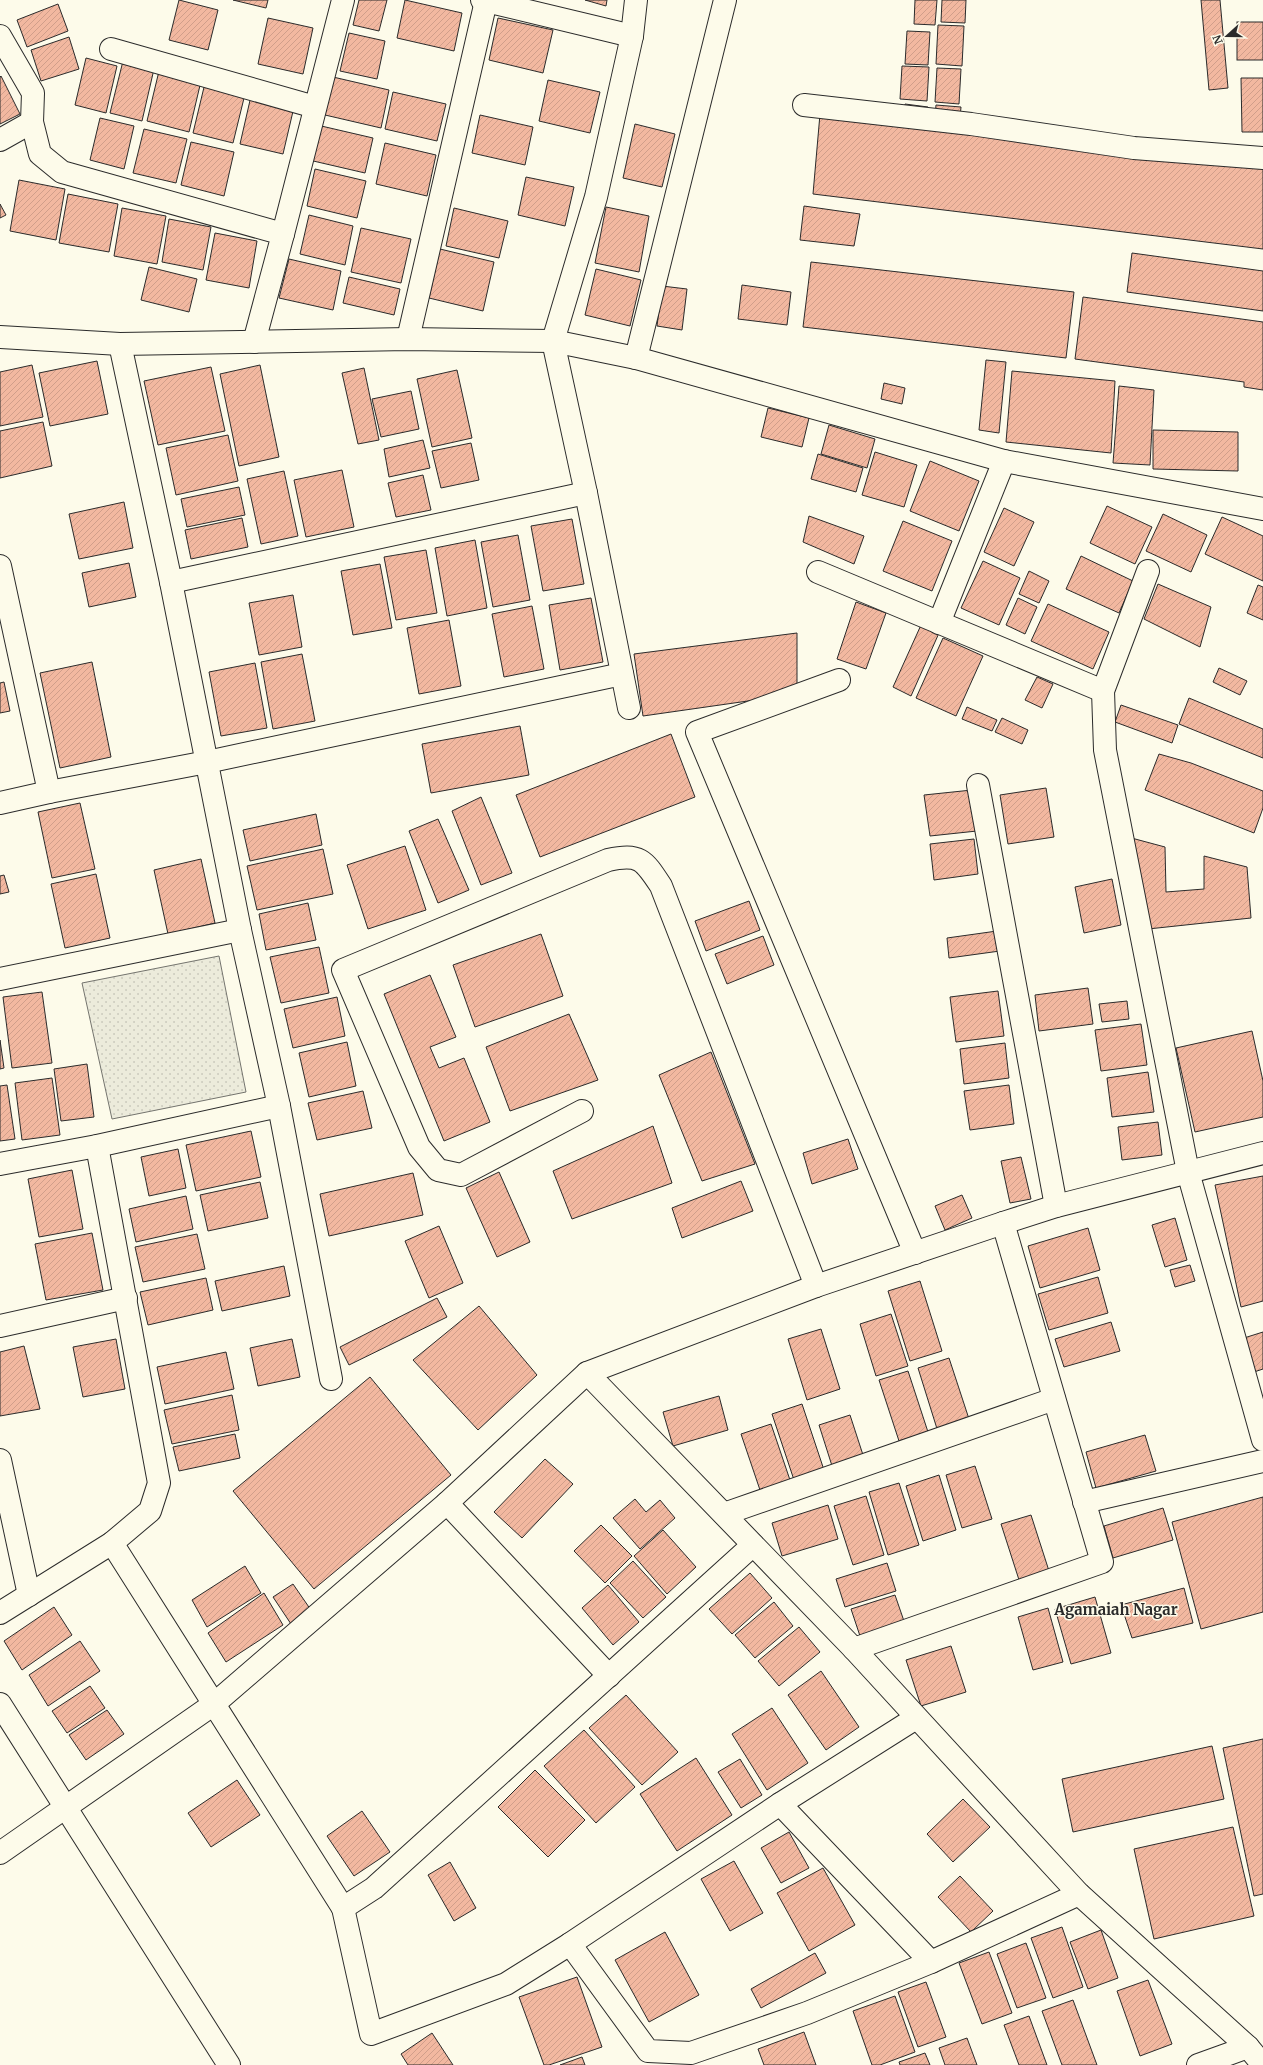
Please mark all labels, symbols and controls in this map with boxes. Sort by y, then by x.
north arrow [1207,16,1247,56]
text: N [1209,33,1226,46]
district label: Agamaiah Nagar [1053,1600,1178,1619]

